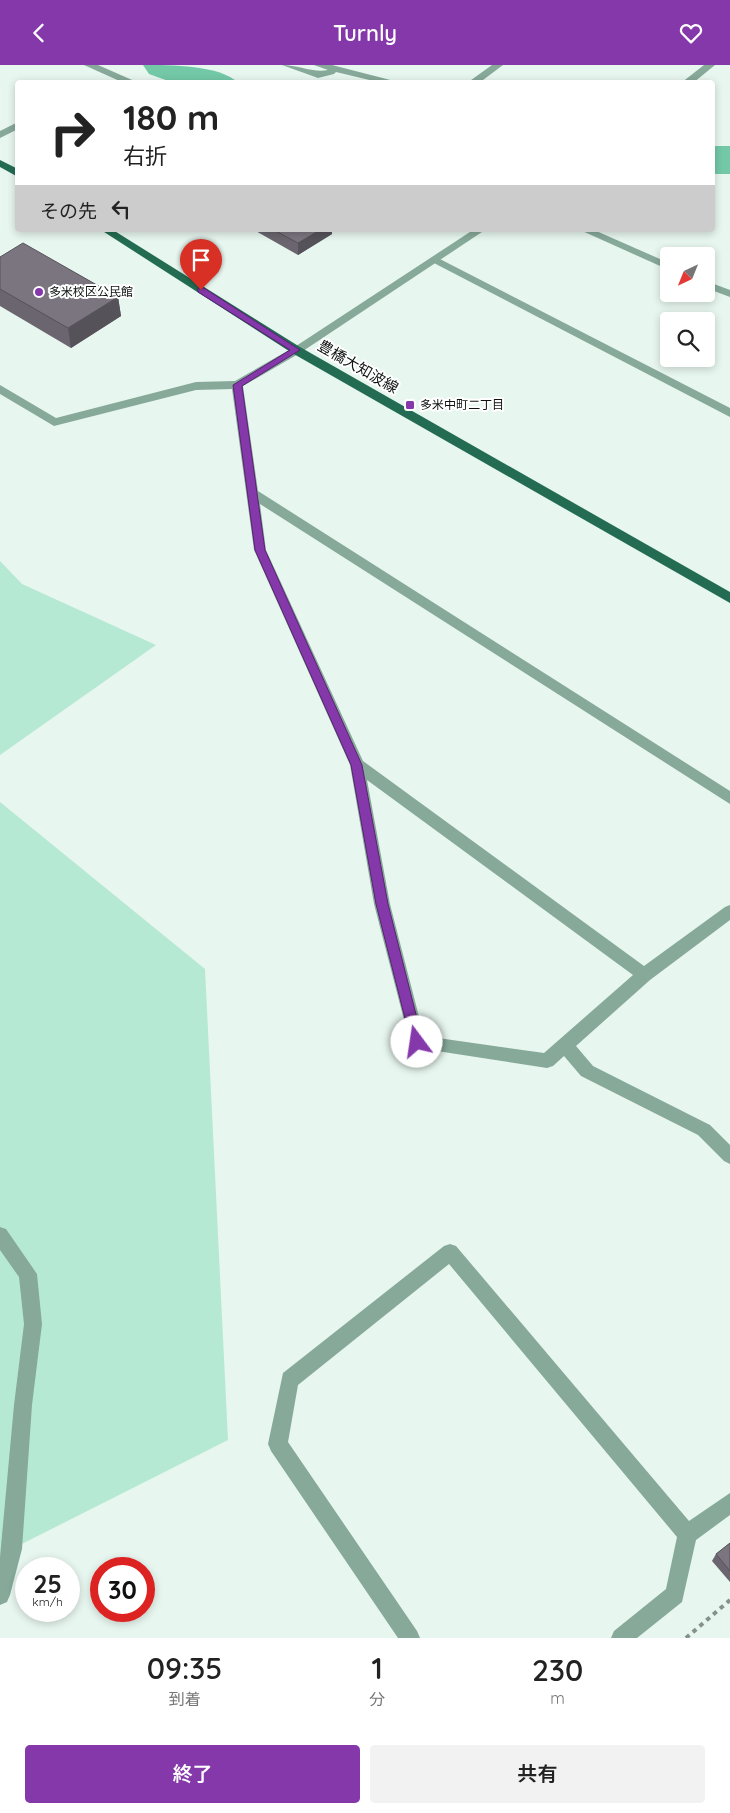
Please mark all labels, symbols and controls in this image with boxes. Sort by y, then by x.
icon: back [25,19,53,47]
text: Turnly [333,19,397,47]
icon: heart [677,19,705,47]
text: 180 m [123,95,219,139]
icon: right [40,100,105,165]
text: 右折 [123,142,167,170]
icon: left [107,195,135,223]
text: その先 [40,199,97,223]
pin [180,239,222,290]
icon: arrive [187,246,215,274]
north arrow [660,247,715,303]
map controls [660,247,715,367]
place label: 多米校区公民館 [49,284,133,299]
marker: 多米校区公民館 [33,286,45,298]
button: search [660,312,715,367]
street label: 豊橋大知波線 [315,336,402,397]
place label: 多米中町二丁目 [420,397,504,412]
marker: 多米中町二丁目 [404,399,416,411]
position arrow [390,1015,442,1067]
speed limit sign: 30 [90,1557,155,1622]
text: 25 [33,1568,62,1599]
text: km/h [32,1594,63,1609]
text: 09:35 [147,1649,222,1687]
text: 1 [371,1649,383,1687]
text: 230 [532,1651,583,1689]
text: m [550,1688,565,1708]
text: 到着 [169,1689,201,1709]
text: 分 [369,1689,385,1709]
button: 終了 [25,1745,360,1803]
button: 共有 [370,1745,705,1803]

